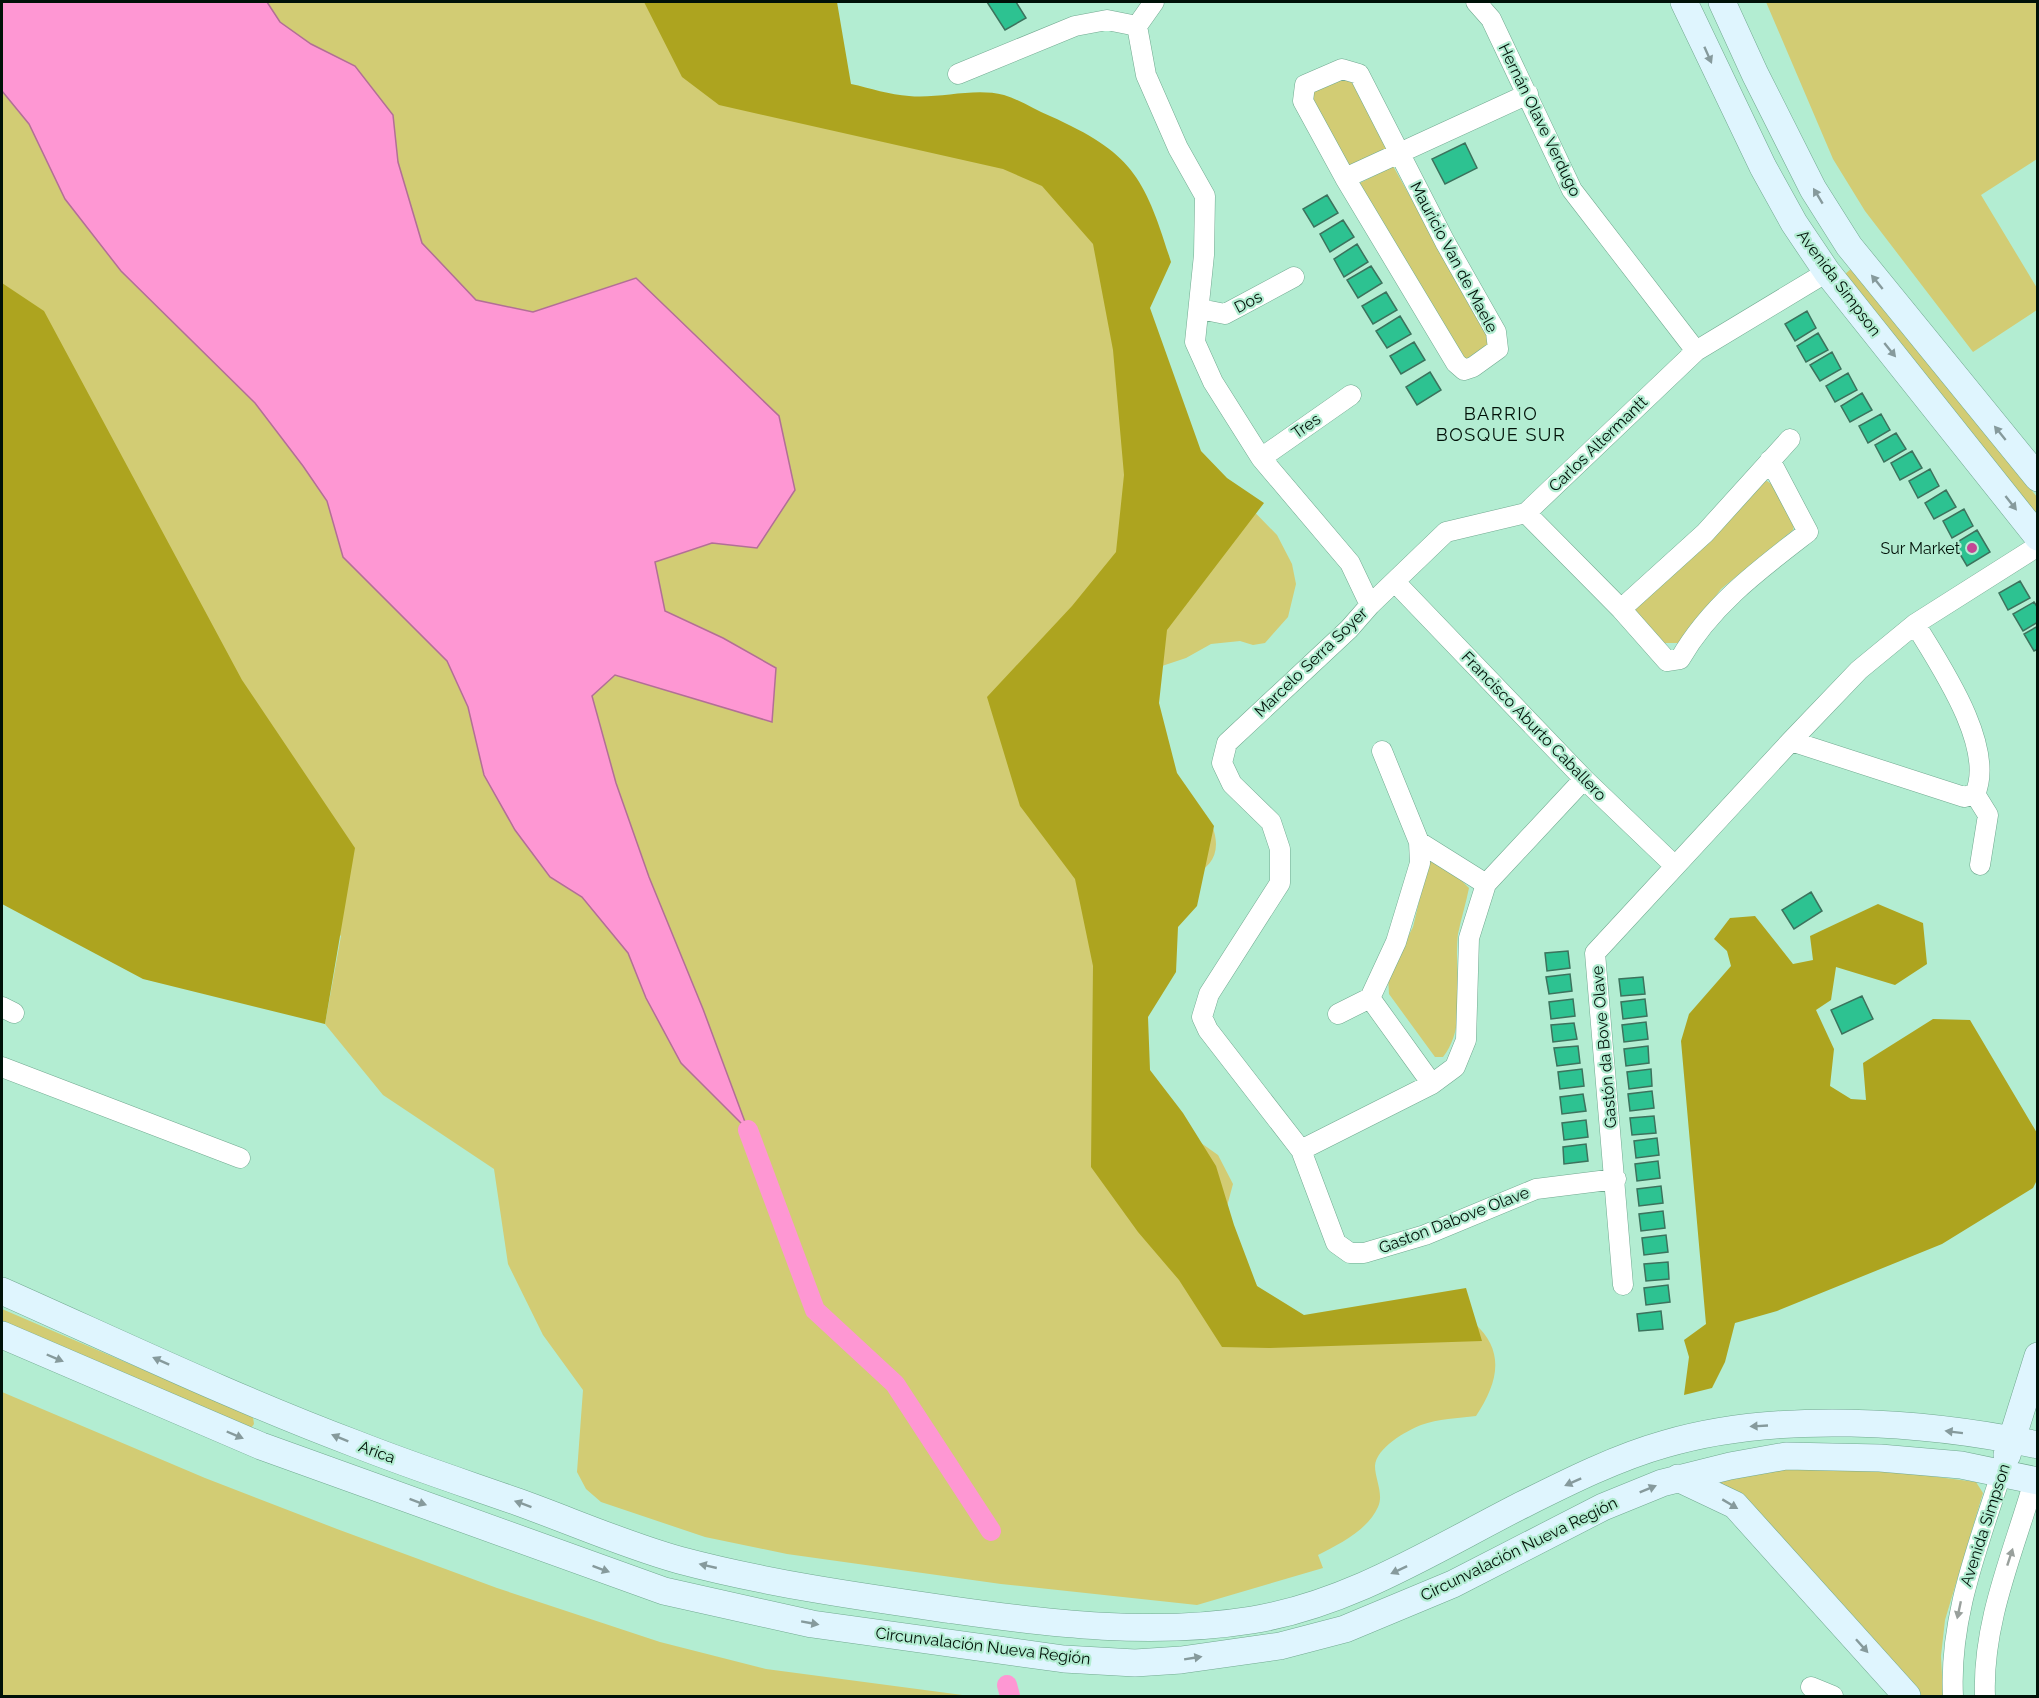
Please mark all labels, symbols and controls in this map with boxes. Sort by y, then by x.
street label: Hernán Olave Verdugo [1495,41,1585,199]
one-way arrow [1704,46,1713,64]
street label: Mauricio Van de Maele [1406,178,1502,336]
one-way arrow [1813,187,1823,204]
street label: Avenida Simpson [1793,226,1885,340]
one-way arrow [1871,275,1884,290]
street label: Dos [1231,287,1265,317]
one-way arrow [1883,343,1895,358]
street label: Carlos Altermantt [1545,392,1652,496]
district label: BARRIO BOSQUE SUR [1436,403,1566,445]
street label: Tres [1288,409,1324,443]
one-way arrow [1995,425,2007,440]
one-way arrow [2004,495,2017,510]
place label: Sur Market [1880,539,1961,558]
marker: Sur Market [1965,541,1979,555]
street label: Marcelo Serra Soyer [1251,603,1372,721]
street label: Francisco Aburto Caballero [1458,647,1610,805]
street label: Gastón da Bove Olave [1587,965,1621,1129]
street label: Gaston Dabove Olave [1376,1183,1532,1257]
one-way arrow [47,1354,64,1363]
one-way arrow [151,1356,169,1366]
one-way arrow [1750,1422,1769,1431]
one-way arrow [1944,1427,1963,1437]
one-way arrow [226,1430,244,1440]
one-way arrow [331,1433,349,1442]
street label: Arica [356,1437,398,1467]
street label: Avenida Simpson [1956,1461,2014,1589]
one-way arrow [1565,1477,1582,1486]
one-way arrow [1639,1484,1657,1494]
street label: Circunvalación Nueva Región [1418,1493,1620,1605]
one-way arrow [409,1497,427,1507]
one-way arrow [514,1498,532,1508]
one-way arrow [1722,1498,1738,1509]
one-way arrow [2006,1548,2015,1566]
one-way arrow [699,1561,717,1571]
one-way arrow [592,1565,610,1575]
one-way arrow [1391,1565,1408,1574]
one-way arrow [1954,1600,1963,1619]
one-way arrow [801,1619,820,1628]
street label: Circunvalación Nueva Región [874,1623,1092,1669]
one-way arrow [1855,1639,1869,1654]
one-way arrow [1184,1654,1203,1663]

